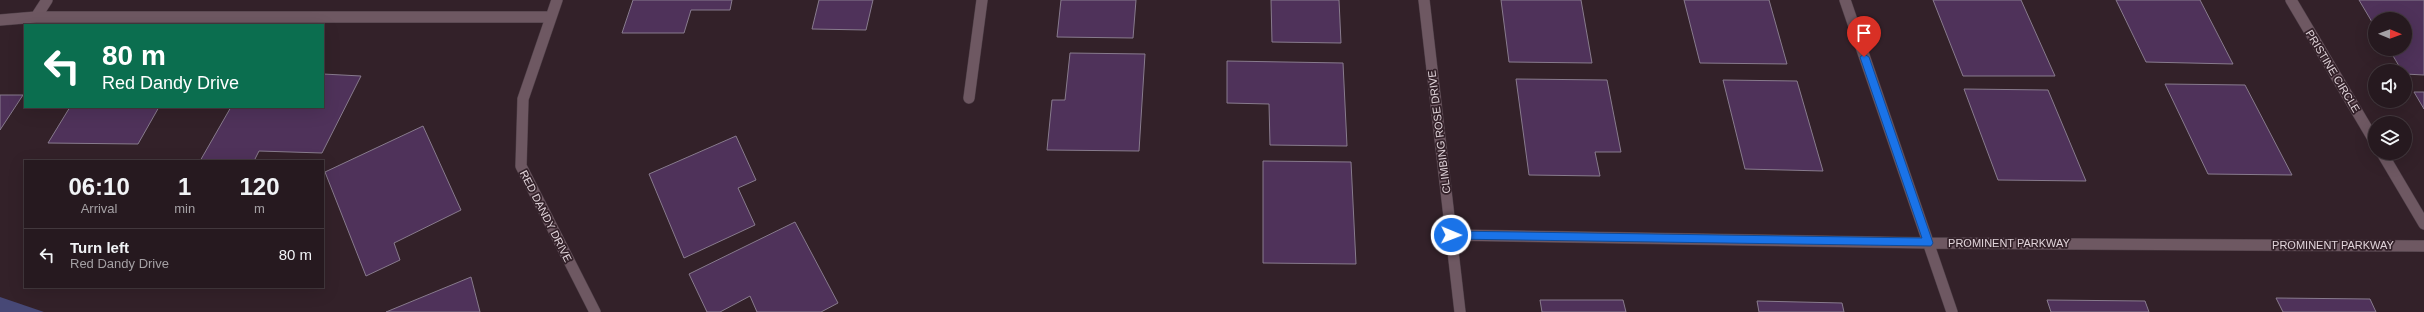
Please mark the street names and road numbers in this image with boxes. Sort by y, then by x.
street label: PRISTINE CIRCLE [2304,28,2362,114]
street label: CLIMBING ROSE DRIVE [1425,70,1453,194]
street label: RED DANDY DRIVE [518,168,574,264]
street label: PROMINENT PARKWAY [1948,237,2071,249]
street label: PROMINENT PARKWAY [2272,239,2395,251]

